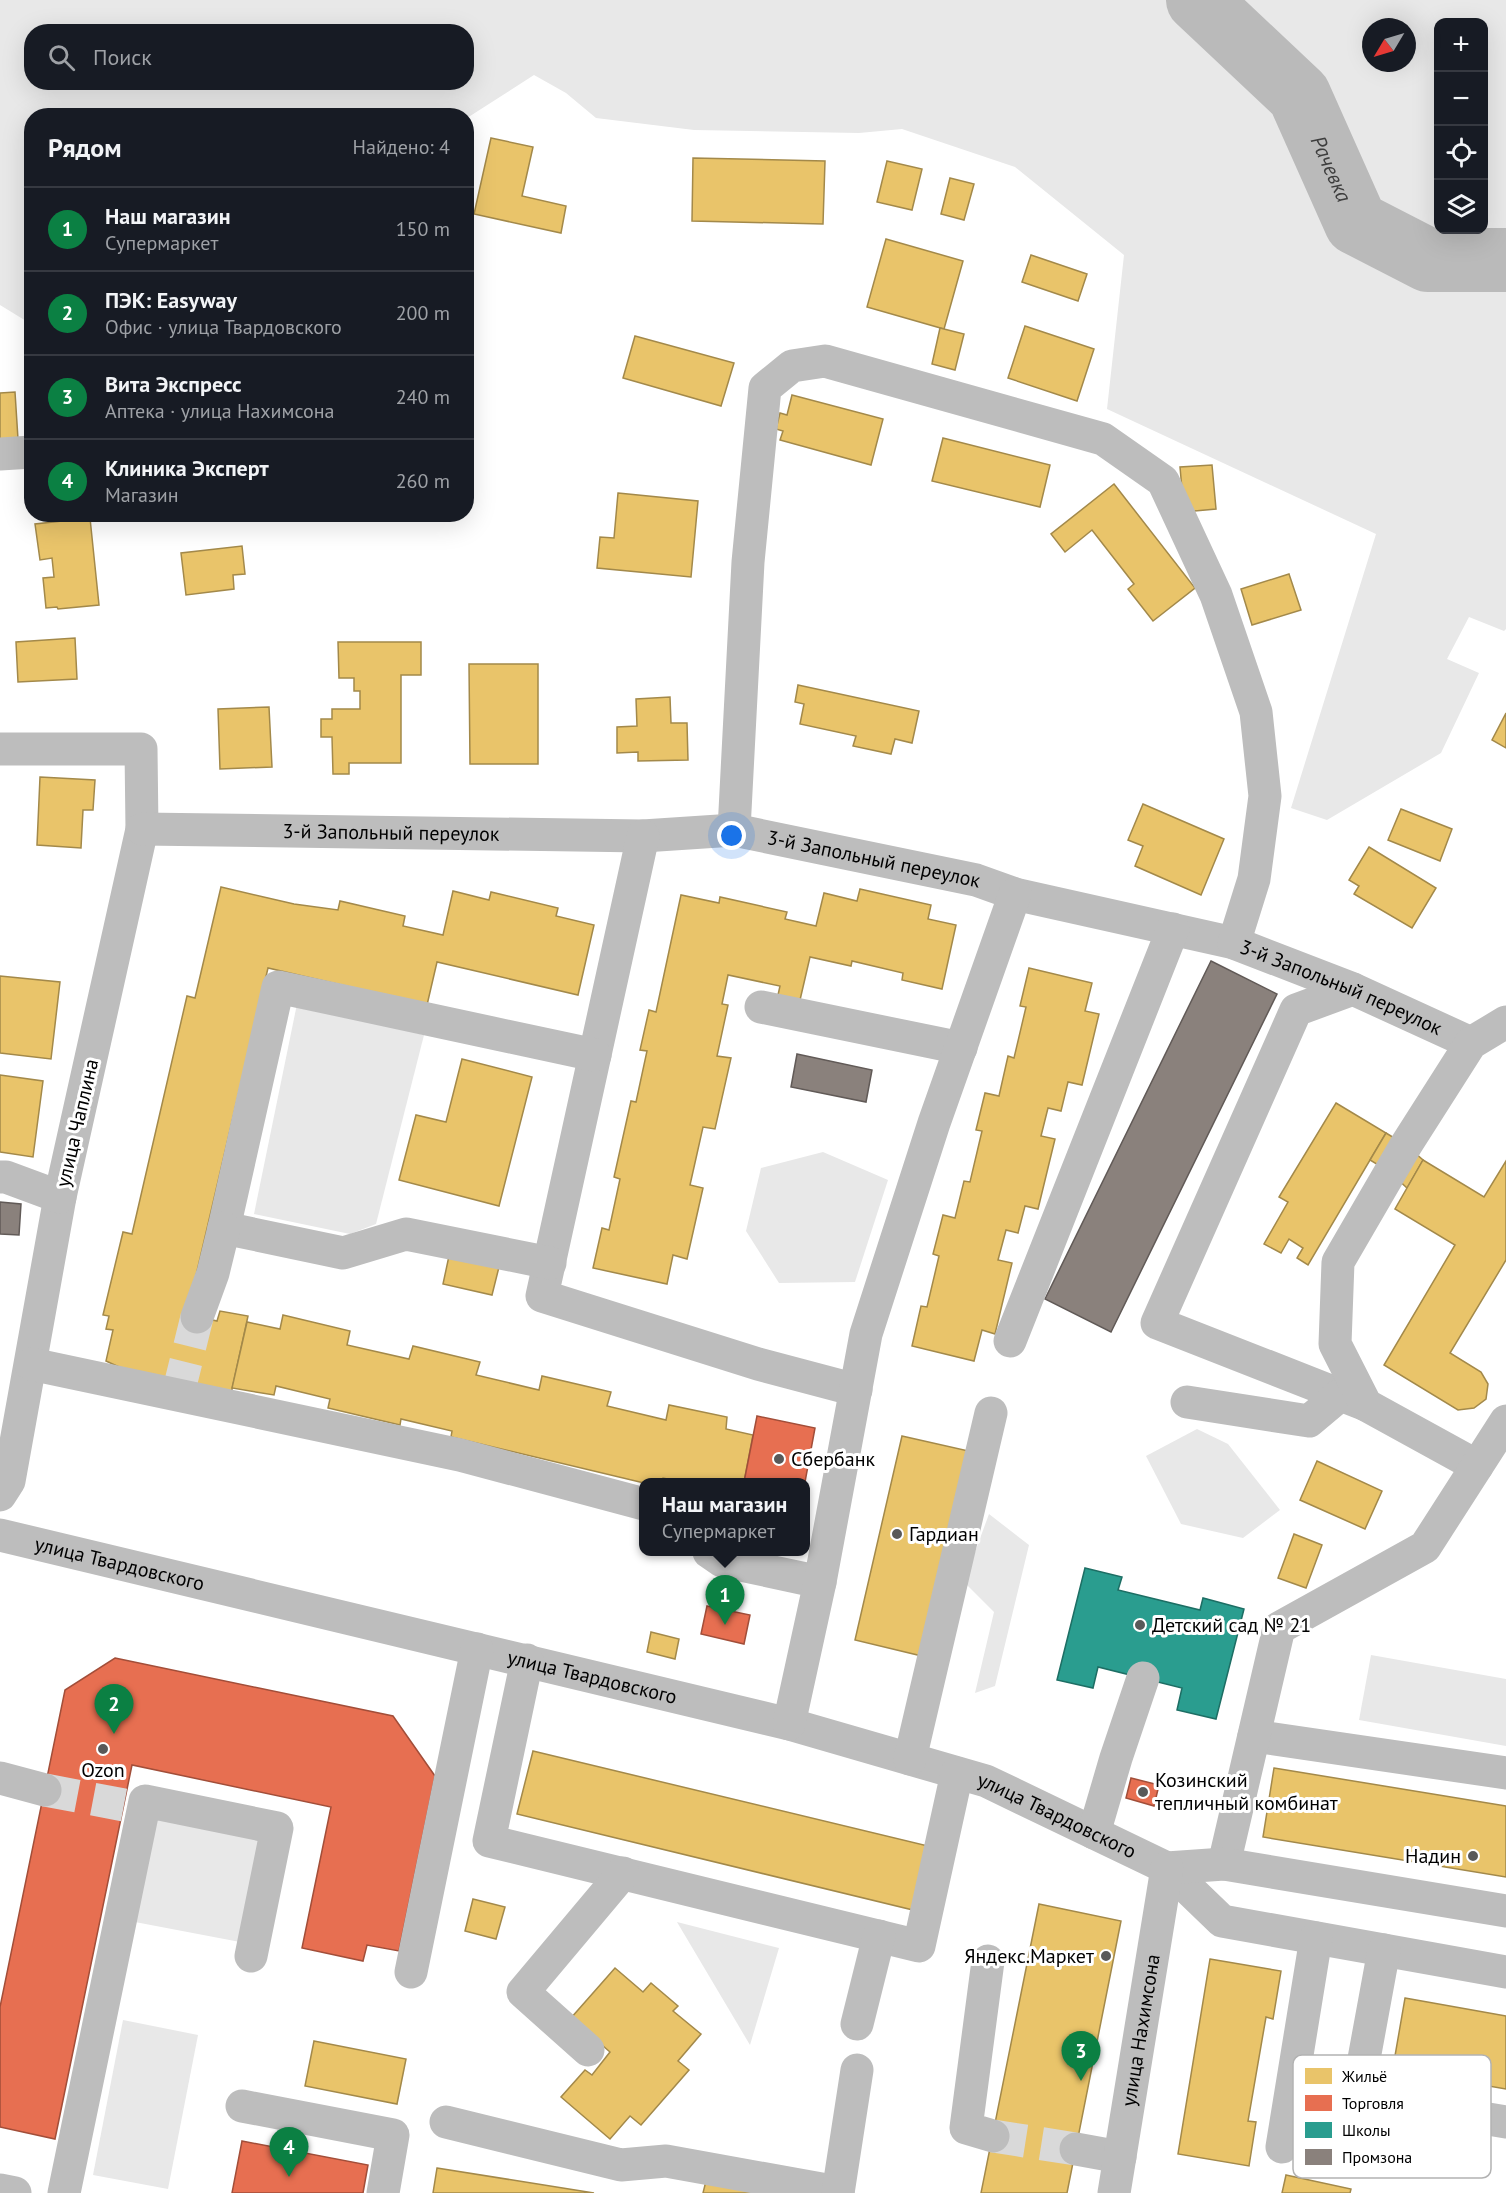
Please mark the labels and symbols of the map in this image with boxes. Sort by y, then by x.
north arrow [1362,18,1416,72]
water label: Рачевка [1305,131,1359,207]
street label: 3-й Запольный переулок [282,818,500,847]
your location [717,821,746,850]
street label: 3-й Запольный переулок [765,824,983,894]
street label: 3-й Запольный переулок [1236,934,1447,1041]
street label: улица Чаплина [50,1056,104,1190]
place label: Сбербанк [791,1446,876,1472]
marker: Сбербанк [772,1452,786,1466]
place label: Гардиан [909,1521,979,1547]
marker: Гардиан [890,1527,904,1541]
street label: улица Твардовского [32,1531,207,1597]
pin: 1 [706,1576,744,1625]
place label: Детский сад № 21 [1152,1612,1311,1638]
marker: Детский сад № 21 [1133,1618,1147,1632]
street label: улица Твардовского [505,1644,680,1710]
pin: 2 [94,1684,134,1734]
marker: Ozon [96,1742,110,1756]
place label: Ozon [81,1757,125,1783]
street label: улица Твардовского [974,1766,1141,1864]
place label: Козинский тепличный комбинат [1155,1767,1338,1816]
marker: Козинский тепличный комбинат [1136,1785,1150,1799]
place label: Надин [1405,1843,1461,1869]
marker: Надин [1466,1849,1480,1863]
place label: Яндекс.Маркет [964,1943,1094,1969]
marker: Яндекс.Маркет [1099,1949,1113,1963]
street label: улица Нахимсона [1115,1952,1166,2108]
pin: 3 [1062,2032,1100,2081]
legend [1293,2055,1491,2178]
text: Жильё [1341,2066,1387,2086]
text: Торговля [1342,2093,1404,2113]
text: Школы [1342,2120,1391,2140]
pin: 4 [270,2128,308,2177]
text: Промзона [1342,2147,1412,2167]

